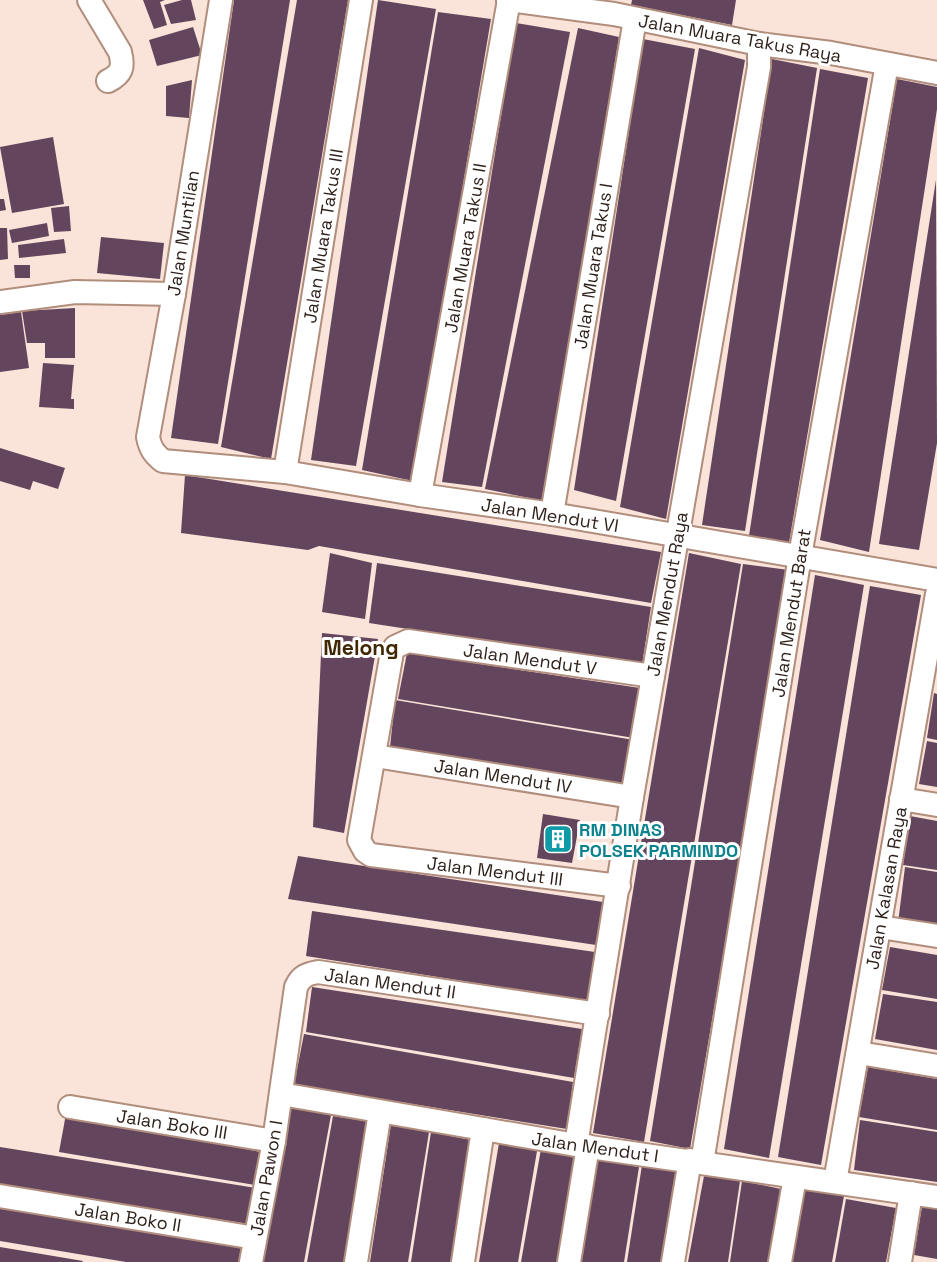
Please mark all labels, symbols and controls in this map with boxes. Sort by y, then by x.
street label: Jalan Muara Takus Raya [637,9,843,67]
street label: Jalan Muara Takus III [298,147,348,325]
street label: Jalan Muara Takus II [439,161,491,335]
street label: Jalan Muntilan [162,169,204,297]
street label: Jalan Muara Takus I [569,181,617,351]
street label: Jalan Mendut VI [480,493,620,537]
street label: Jalan Mendut Raya [641,510,693,678]
street label: Jalan Mendut Barat [766,527,816,699]
district label: Melong [323,634,399,661]
street label: Jalan Mendut V [462,638,598,680]
street label: Jalan Mendut IV [432,754,574,798]
street label: Jalan Kalasan Raya [860,805,912,971]
place label: RM DINAS POLSEK PARMINDO [579,818,738,862]
building icon: RM DINAS POLSEK PARMINDO [542,823,574,855]
street label: Jalan Mendut III [426,851,564,891]
street label: Jalan Mendut II [323,962,457,1004]
street label: Jalan Boko III [115,1104,229,1144]
street label: Jalan Pawon I [244,1118,288,1238]
street label: Jalan Mendut I [530,1127,660,1167]
street label: Jalan Boko II [73,1197,183,1237]

